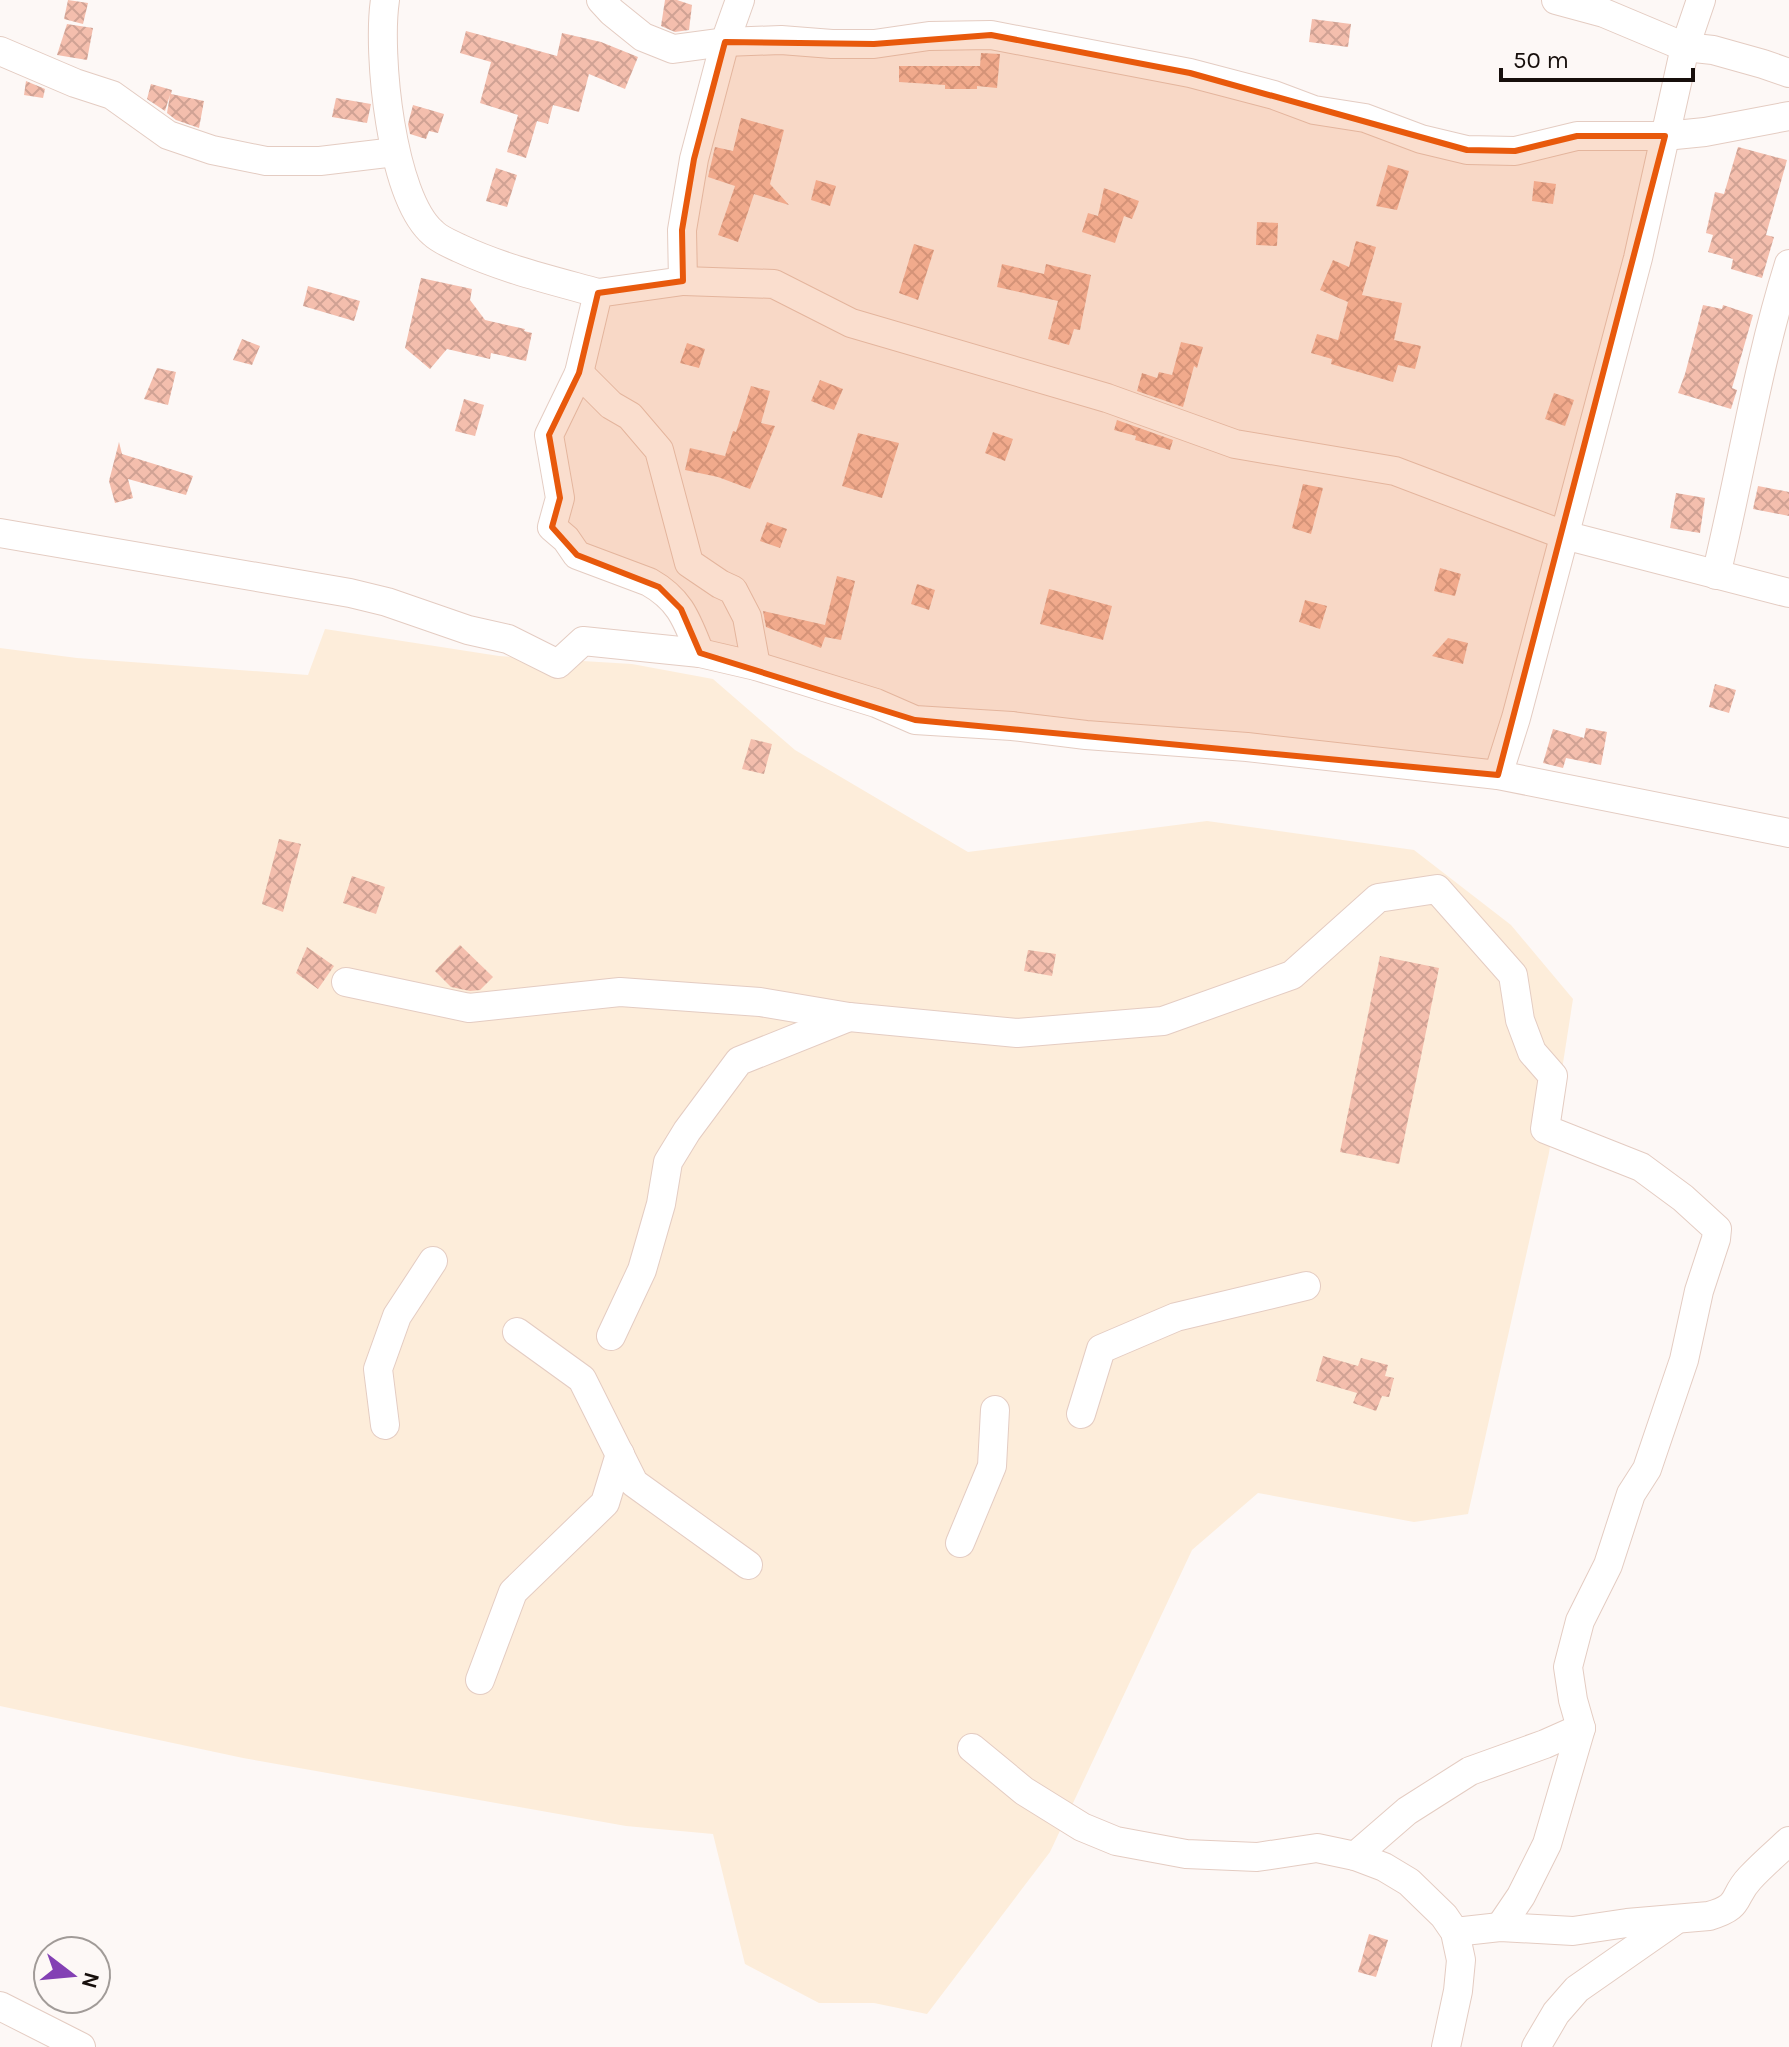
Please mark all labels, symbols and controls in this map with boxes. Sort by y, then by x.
scale bar [1501,32,1693,82]
text: 50 m [1513,46,1569,74]
north arrow [32,1935,112,2015]
text: N [76,1969,105,1991]

